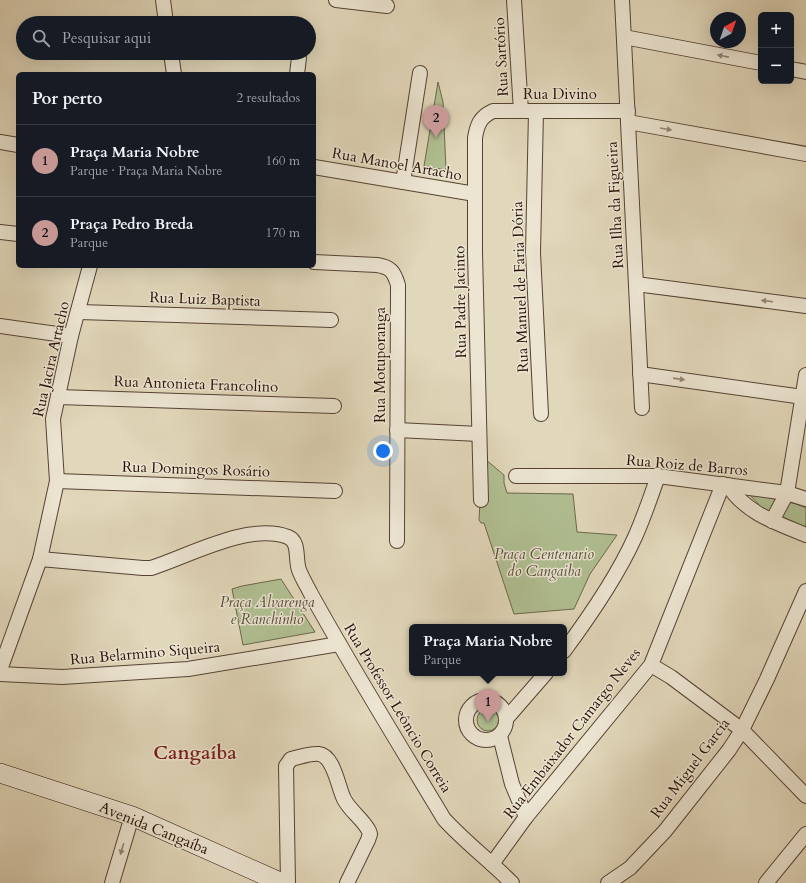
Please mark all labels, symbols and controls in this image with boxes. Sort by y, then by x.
north arrow [710,12,746,48]
map controls [758,12,794,84]
button: + [758,12,794,48]
search box [16,16,316,60]
street label: Rua Sartório [489,17,513,97]
icon: search [30,27,52,49]
text: Pesquisar aqui [62,28,151,48]
button: − [758,48,794,84]
one-way arrow [717,52,729,58]
street label: Rua Divino [523,84,597,104]
text: Por perto [32,87,102,110]
text: 2 resultados [236,89,300,107]
pin: 2 [423,105,449,138]
one-way arrow [660,126,673,132]
street label: Rua Ilha da Figueira [602,140,628,269]
text: Praça Maria Nobre [70,142,199,162]
street label: Rua Manoel Artacho [330,143,464,185]
text: 1 [42,152,48,170]
text: 160 m [266,152,300,170]
text: Parque · Praça Maria Nobre [70,162,223,180]
street label: Rua Manuel de Faria Dória [507,200,533,373]
text: Praça Pedro Breda [70,214,193,234]
text: 2 [42,224,48,242]
text: 170 m [266,224,300,242]
text: Parque [70,234,108,252]
street label: Rua Padre Jacinto [449,245,471,359]
street label: Rua Luiz Baptista [149,287,261,311]
one-way arrow [761,298,773,304]
street label: Rua Jacira Artacho [28,299,74,419]
street label: Rua Motuporanga [370,307,390,423]
street label: Rua Antonieta Francolino [113,371,279,397]
one-way arrow [673,376,685,382]
your location [373,441,393,461]
street label: Rua Roiz de Barros [625,450,749,480]
street label: Rua Domingos Rosário [122,456,270,482]
park label: Praça Centenario do Cangaiba [494,544,594,581]
park label: Praça Alvarenga e Ranchinho [220,592,315,629]
street label: Rua Professor Leôncio Correia [339,620,457,797]
popup [409,624,567,676]
text: Praça Maria Nobre [423,631,553,651]
street label: Rua Belarmino Siqueira [69,636,221,670]
street label: Rua Embaixador Camargo Neves [499,644,645,822]
text: Parque [423,651,461,669]
pin: 1 [475,689,501,722]
street label: Rua Miguel Garcia [646,714,734,822]
district label: Cangaíba [153,740,237,766]
street label: Avenida Cangaíba [96,797,212,859]
one-way arrow [119,844,125,856]

